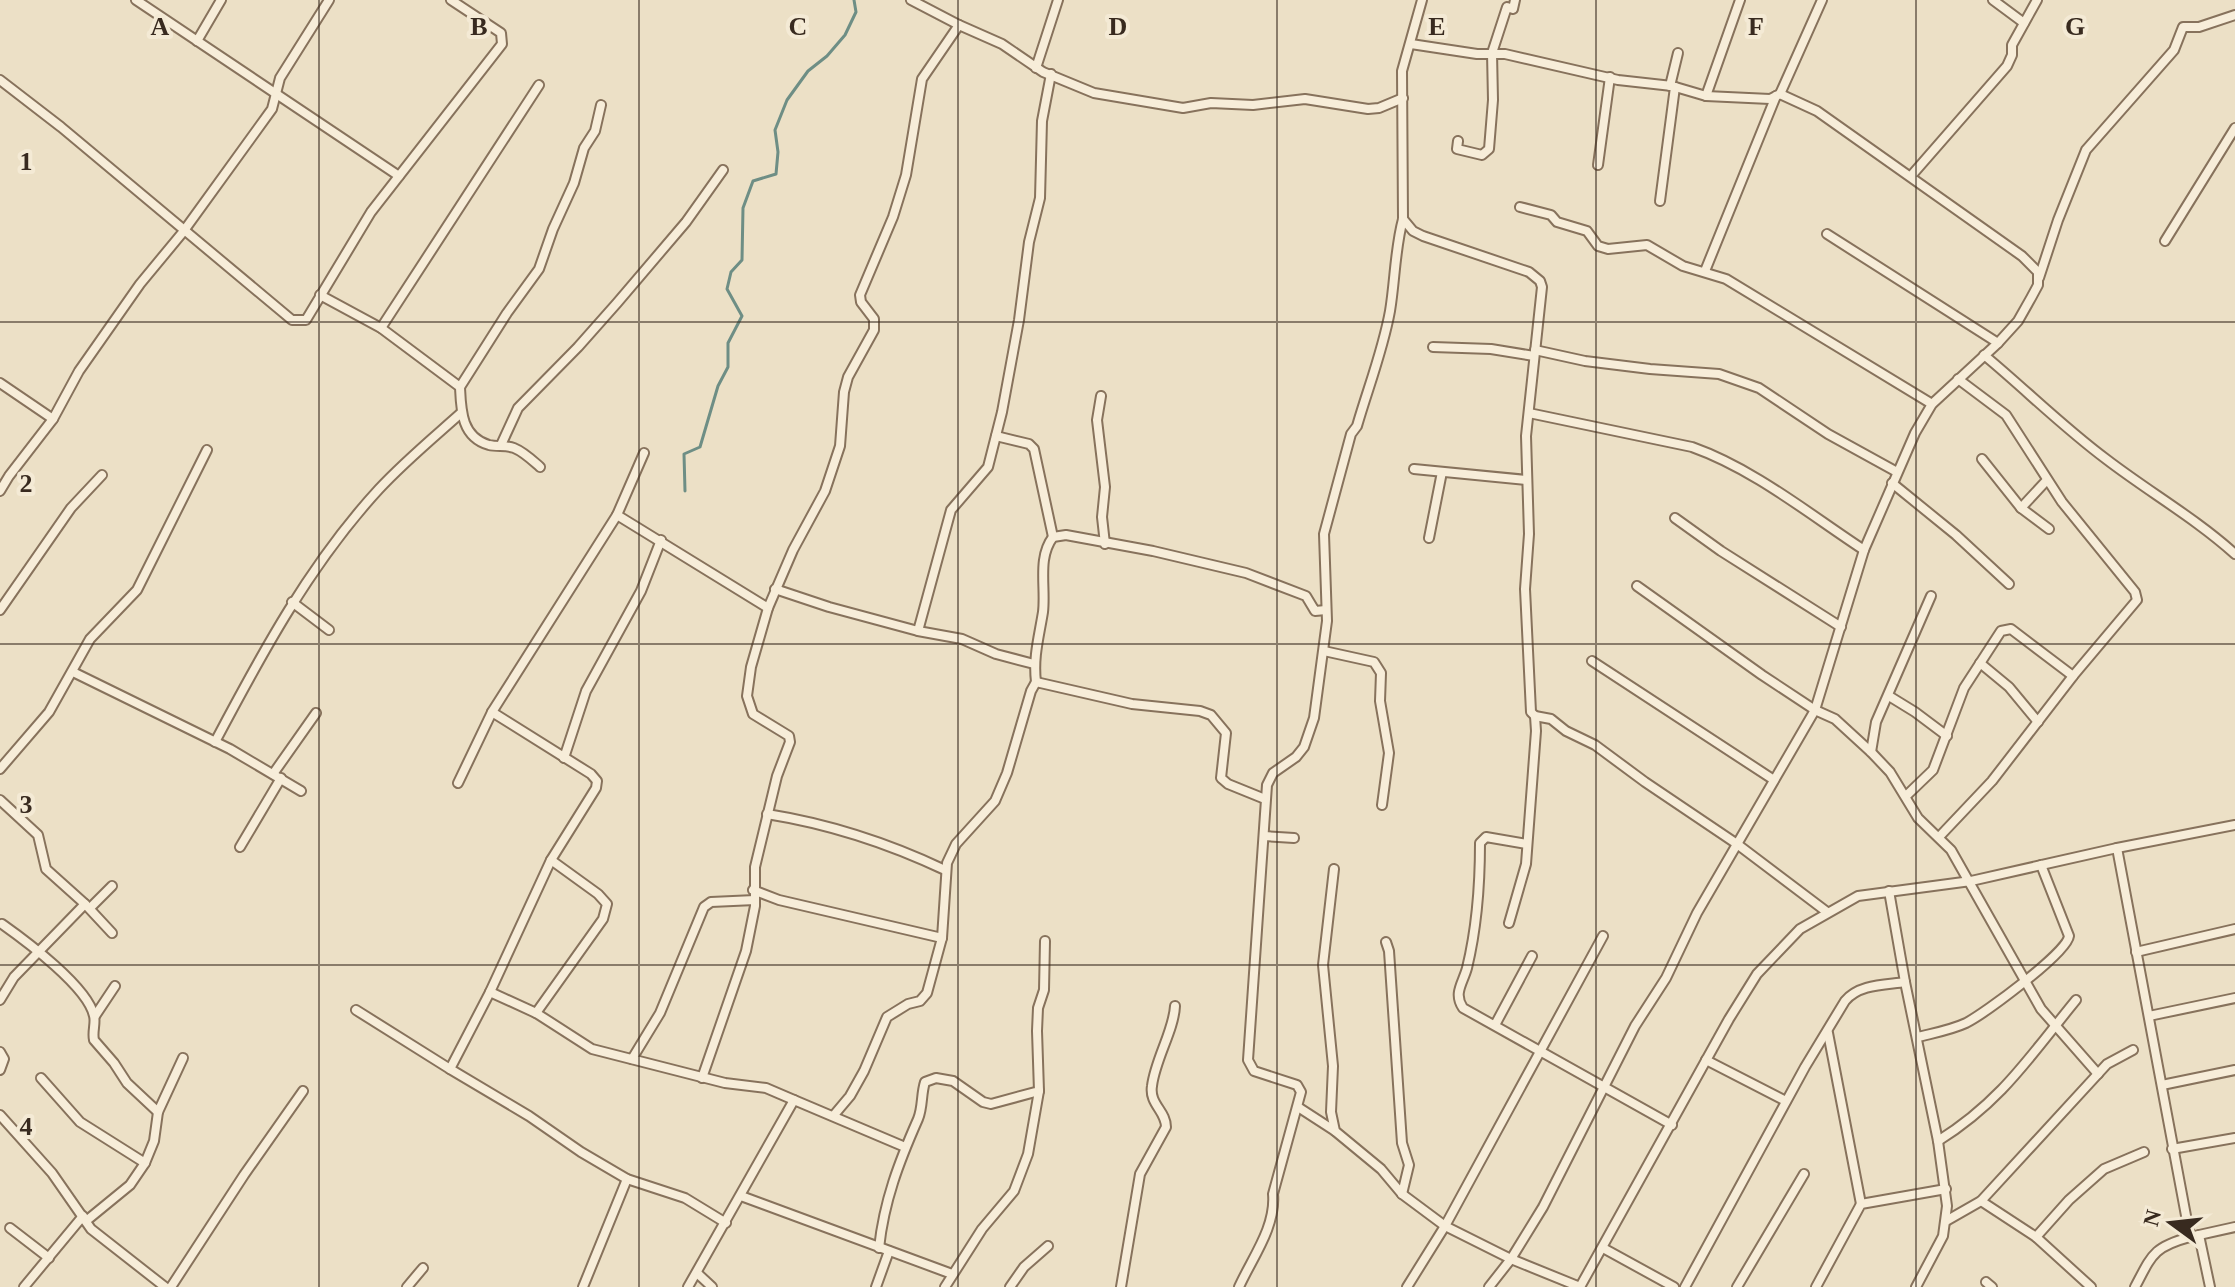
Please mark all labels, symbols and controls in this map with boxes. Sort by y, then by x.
text: A [151,12,170,41]
text: B [470,12,488,41]
text: C [789,12,807,41]
text: D [1109,12,1127,41]
text: E [1428,12,1446,41]
text: F [1748,12,1764,41]
text: G [2065,12,2085,41]
text: 1 [20,147,33,176]
text: 2 [20,469,33,498]
text: 3 [20,790,33,819]
text: 4 [20,1112,33,1141]
north arrow [2131,1183,2211,1263]
text: N [2138,1207,2166,1229]

